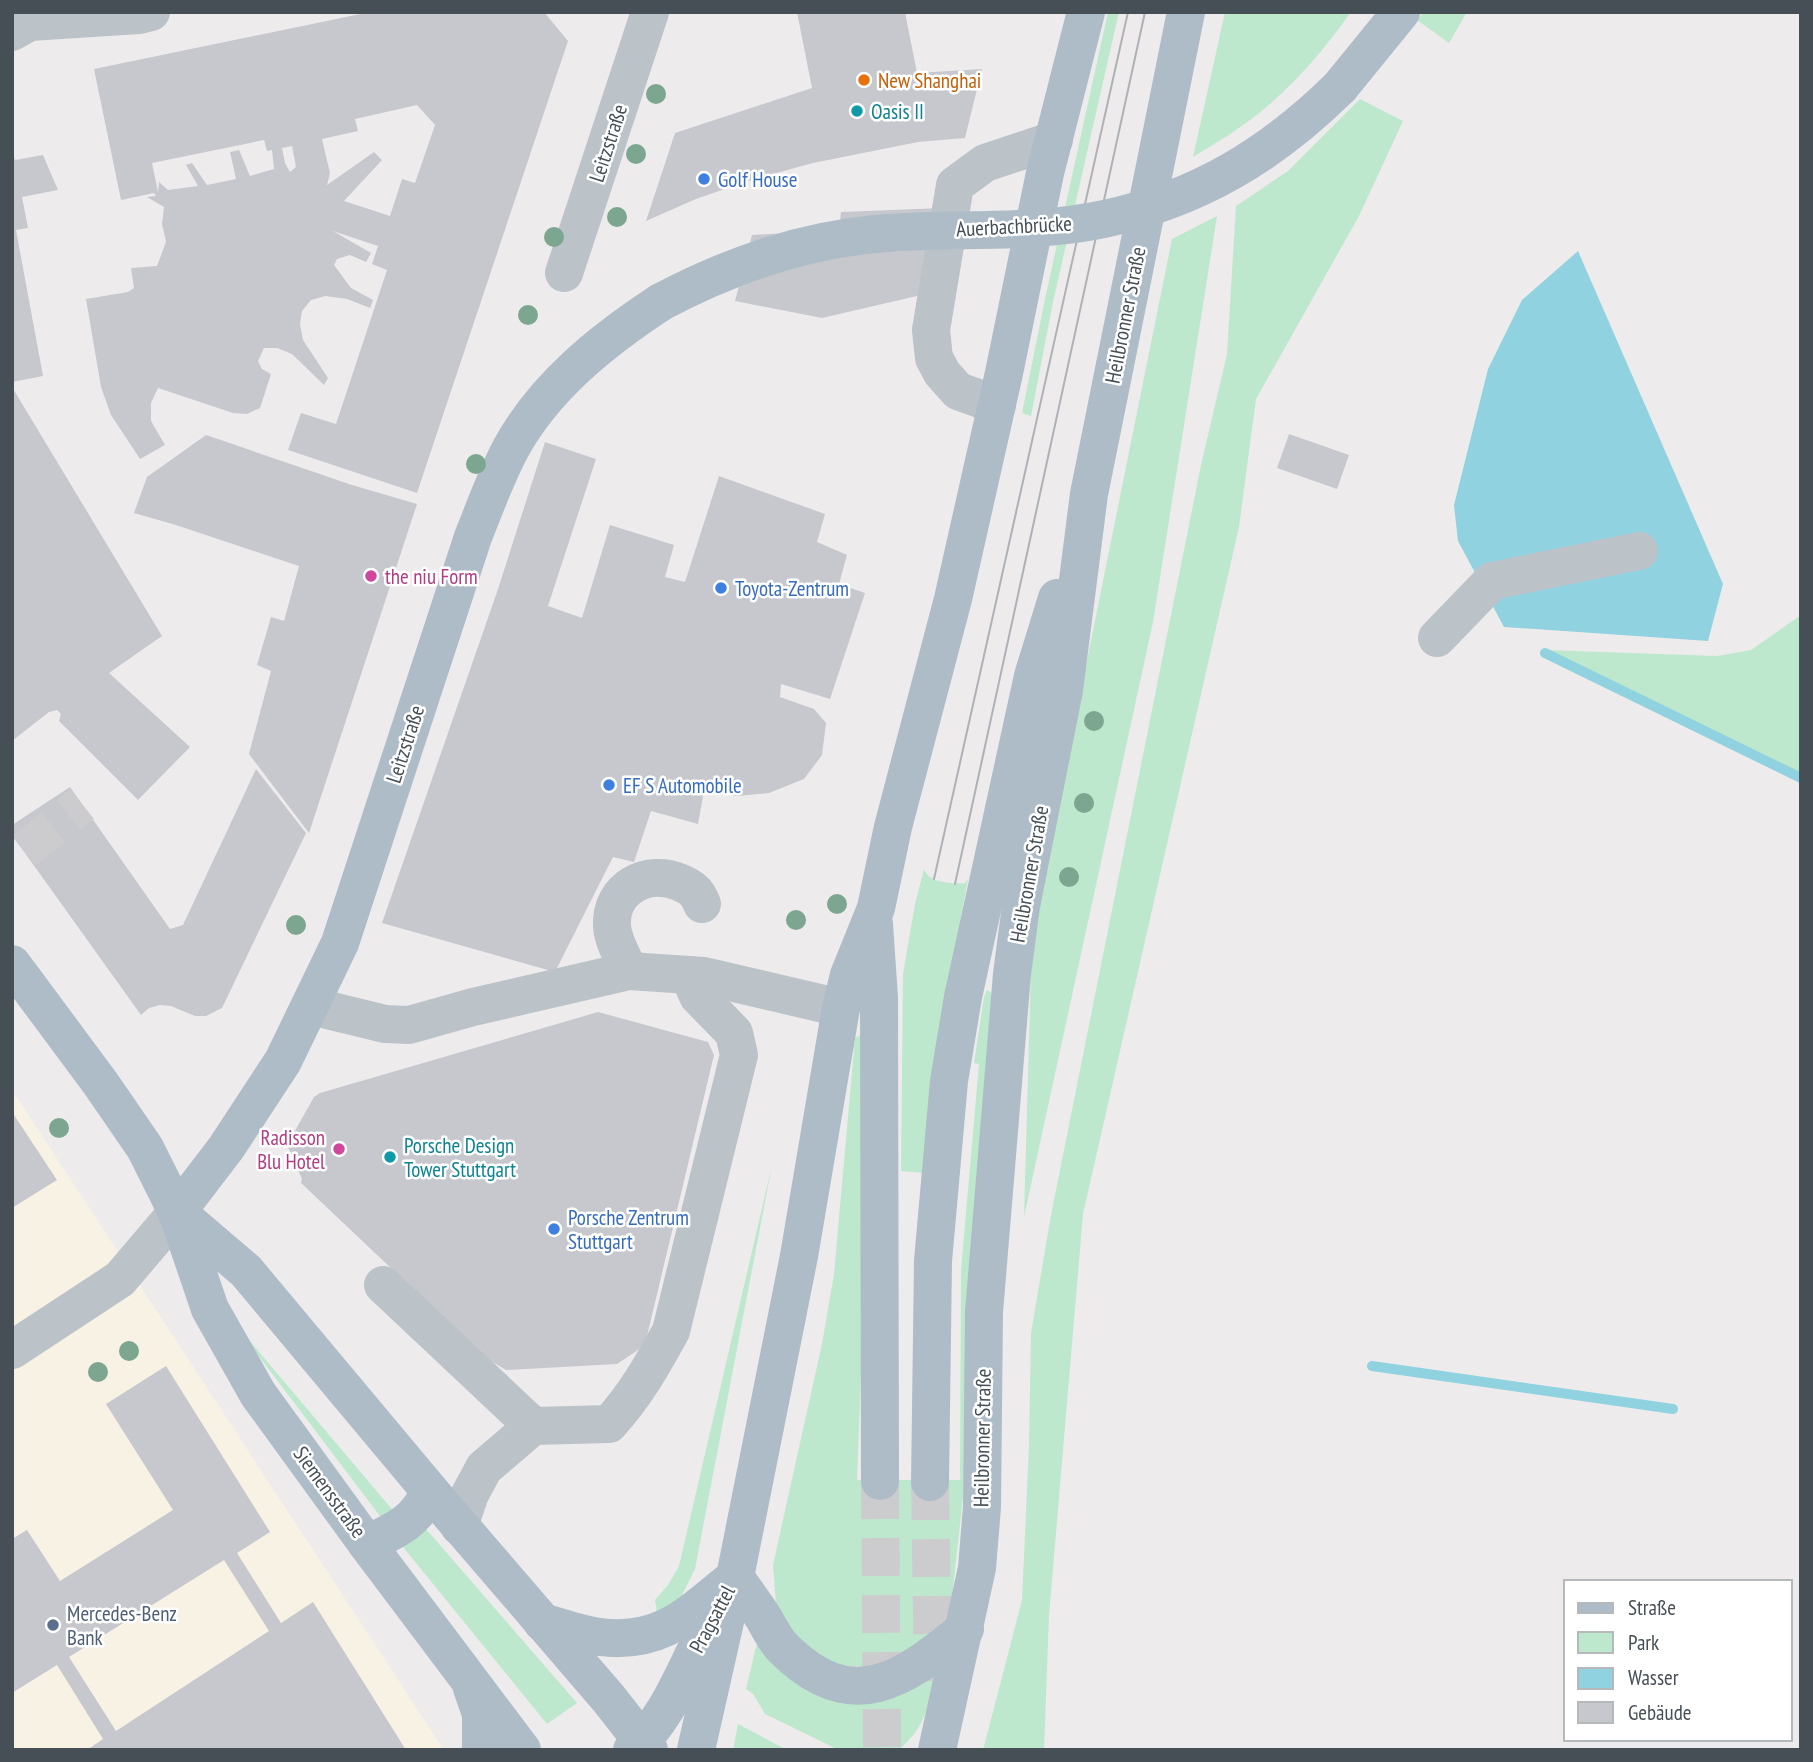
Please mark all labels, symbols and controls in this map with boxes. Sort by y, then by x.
place label: New Shanghai [878,67,981,94]
marker: New Shanghai [856,72,872,88]
place label: Oasis II [871,98,924,125]
street label: Leitzstraße [583,101,633,185]
marker: Oasis II [849,103,865,119]
place label: Golf House [718,166,797,193]
marker: Golf House [696,171,712,187]
street label: Auerbachbrücke [955,209,1073,243]
street label: Heilbronner Straße [1099,244,1151,386]
place label: the niu Form [385,563,478,590]
marker: the niu Form [363,568,379,584]
place label: Toyota-Zentrum [735,575,849,602]
marker: Toyota-Zentrum [713,580,729,596]
street label: Leitzstraße [380,702,430,786]
place label: EF S Automobile [623,772,742,799]
marker: EF S Automobile [601,777,617,793]
street label: Heilbronner Straße [1004,803,1054,945]
place label: Radisson Blu Hotel [257,1124,325,1175]
place label: Porsche Design Tower Stuttgart [404,1132,516,1183]
marker: Radisson Blu Hotel [331,1141,347,1157]
marker: Porsche Design Tower Stuttgart [382,1149,398,1165]
place label: Porsche Zentrum Stuttgart [568,1204,689,1255]
marker: Porsche Zentrum Stuttgart [546,1221,562,1237]
street label: Heilbronner Straße [967,1369,997,1507]
street label: Siemensstraße [288,1441,372,1543]
legend [1564,1580,1792,1741]
street label: Pragsattel [683,1581,741,1657]
text: Straße [1628,1594,1676,1621]
place label: Mercedes-Benz Bank [67,1600,177,1651]
marker: Mercedes-Benz Bank [45,1617,61,1633]
text: Park [1628,1629,1659,1656]
text: Wasser [1628,1664,1679,1691]
text: Gebäude [1628,1699,1691,1726]

